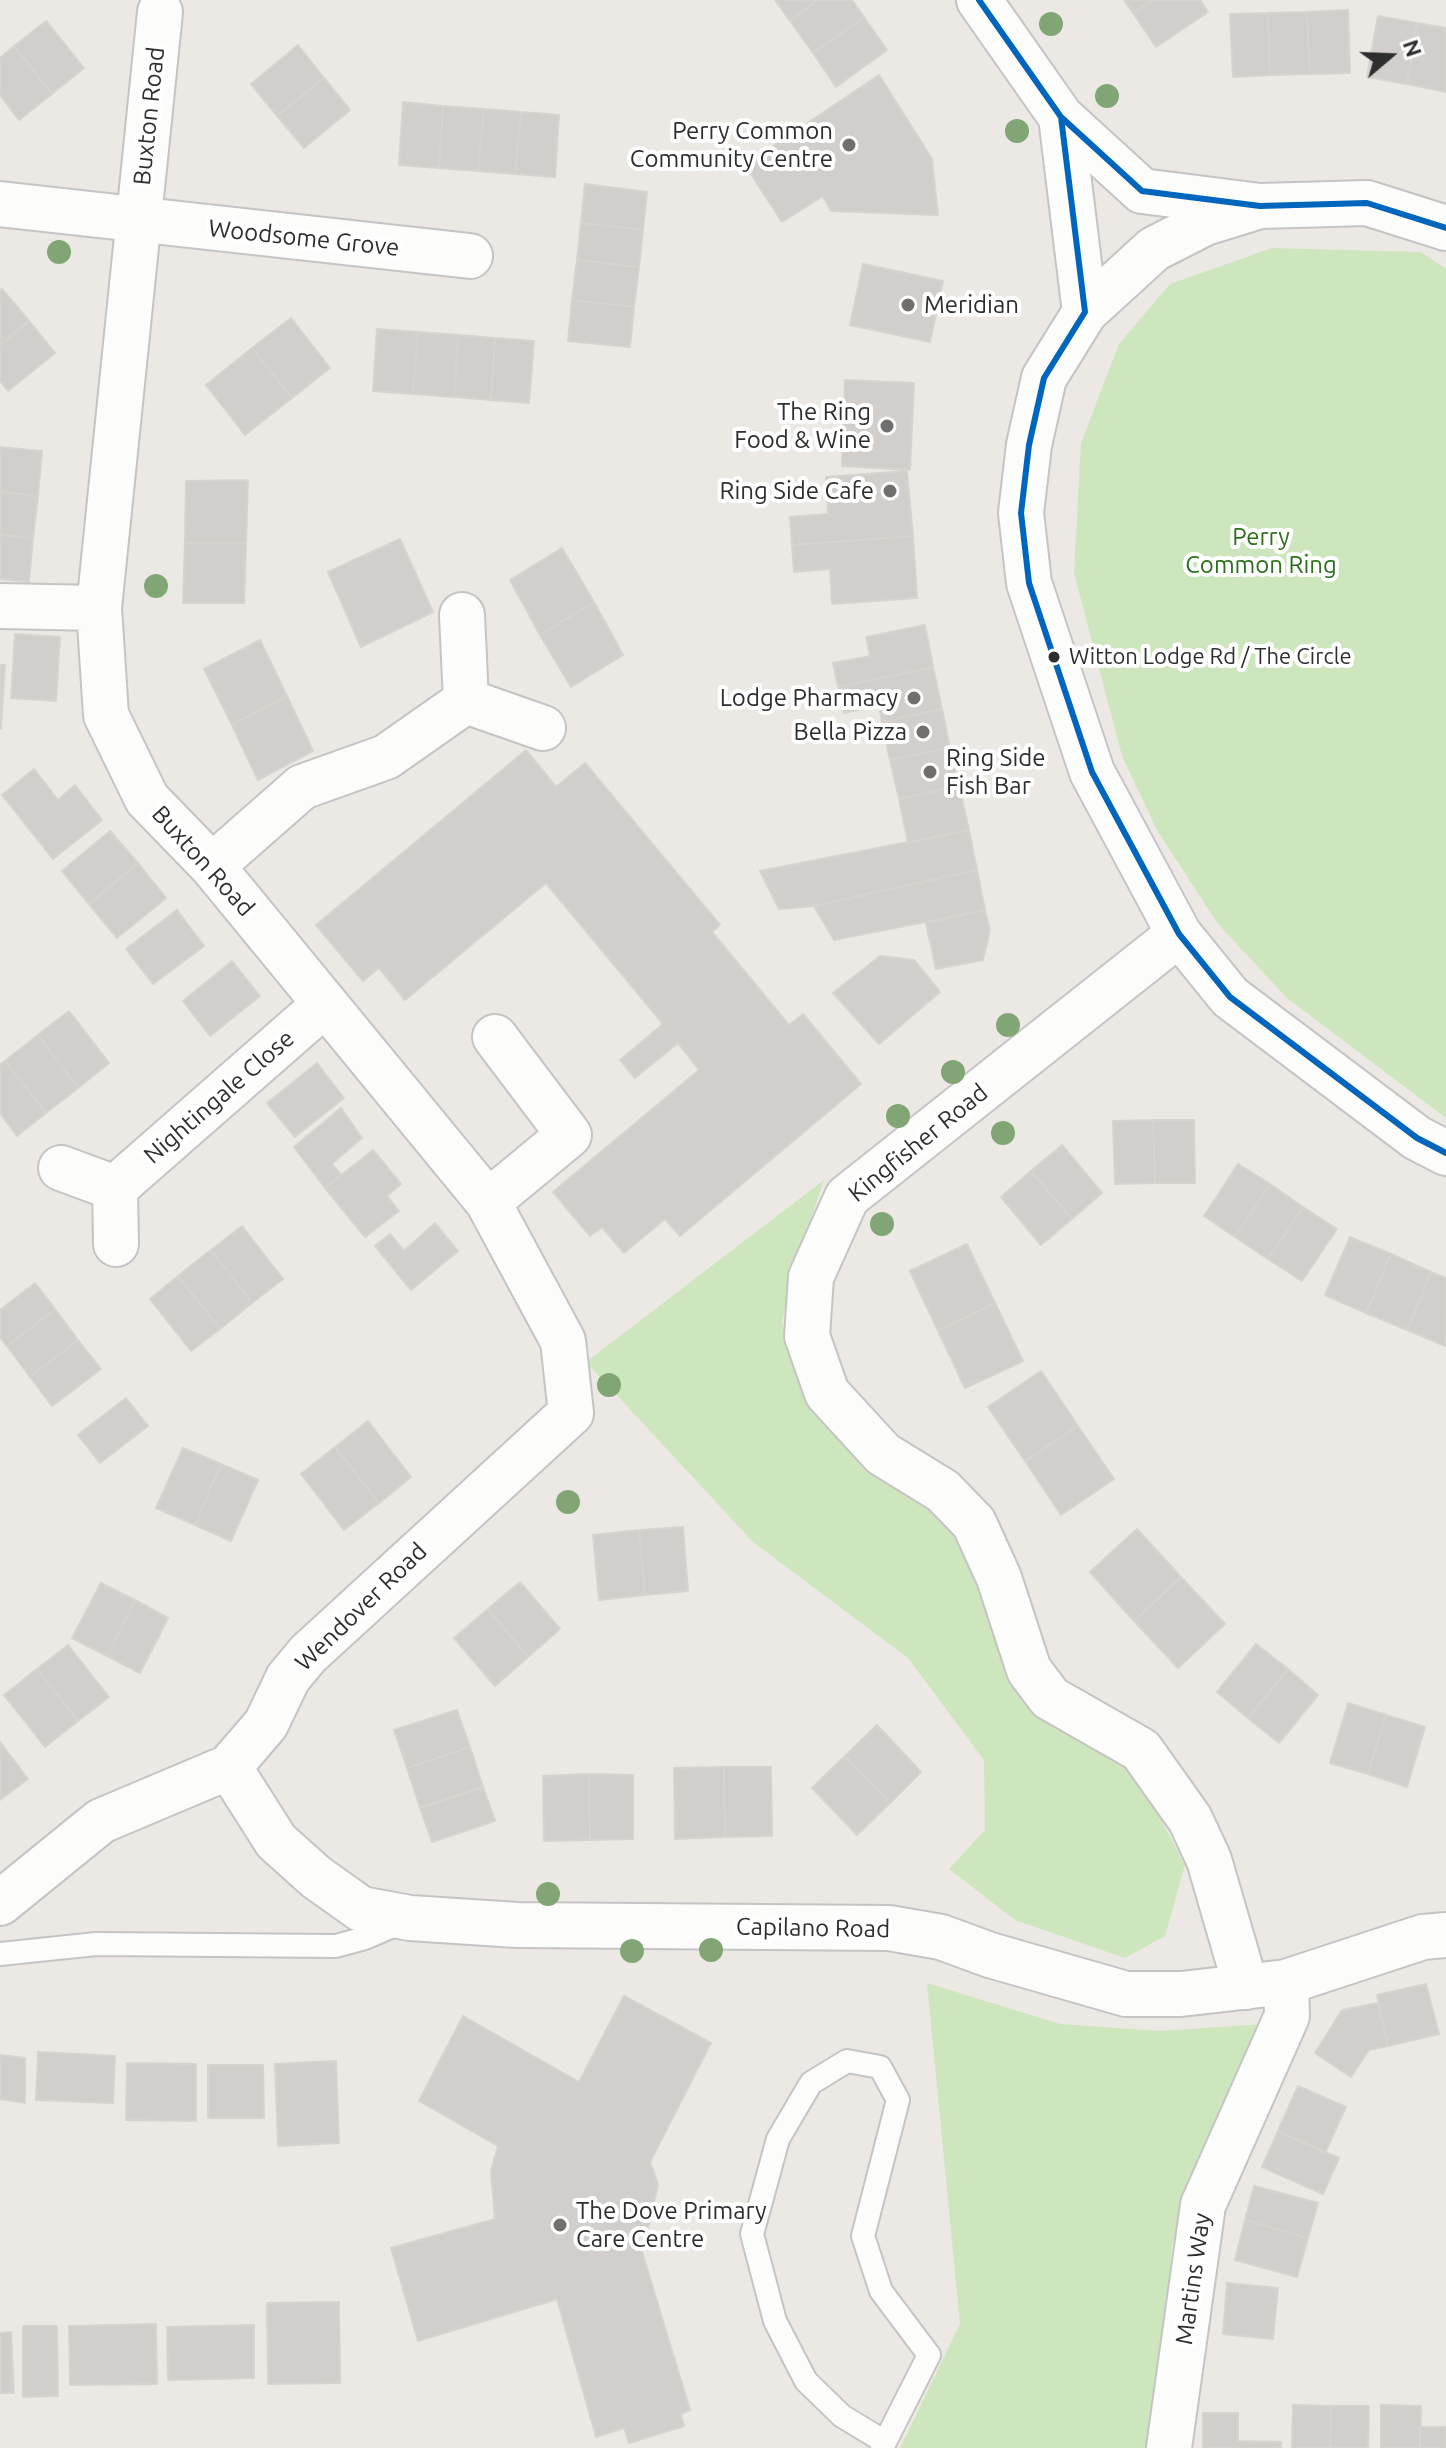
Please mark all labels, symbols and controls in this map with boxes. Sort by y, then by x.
north arrow [1350,16,1430,96]
text: N [1399,36,1428,60]
street label: Buxton Road [127,45,171,187]
place label: Perry Common Community Centre [630,117,833,173]
marker: Perry Common Community Centre [840,136,858,154]
street label: Woodsome Grove [207,214,401,262]
place label: Meridian [924,291,1019,319]
marker: Meridian [899,296,917,314]
place label: The Ring Food & Wine [734,398,871,454]
marker: The Ring Food & Wine [878,417,896,435]
place label: Ring Side Cafe [720,477,874,505]
marker: Ring Side Cafe [881,482,899,500]
park label: Perry Common Ring [1185,523,1337,579]
place label: Witton Lodge Rd / The Circle [1069,644,1352,670]
marker: Witton Lodge Rd / The Circle [1046,649,1062,665]
place label: Lodge Pharmacy [720,684,898,712]
marker: Lodge Pharmacy [905,689,923,707]
place label: Bella Pizza [794,718,907,746]
marker: Bella Pizza [914,723,932,741]
place label: Ring Side Fish Bar [946,744,1046,800]
marker: Ring Side Fish Bar [921,763,939,781]
street label: Buxton Road [146,800,260,922]
street label: Nightingale Close [138,1024,300,1170]
street label: Kingfisher Road [843,1078,993,1208]
street label: Wendover Road [289,1537,433,1677]
street label: Capilano Road [736,1912,890,1944]
place label: The Dove Primary Care Centre [576,2197,767,2253]
street label: Martins Way [1170,2211,1216,2347]
marker: The Dove Primary Care Centre [551,2216,569,2234]

